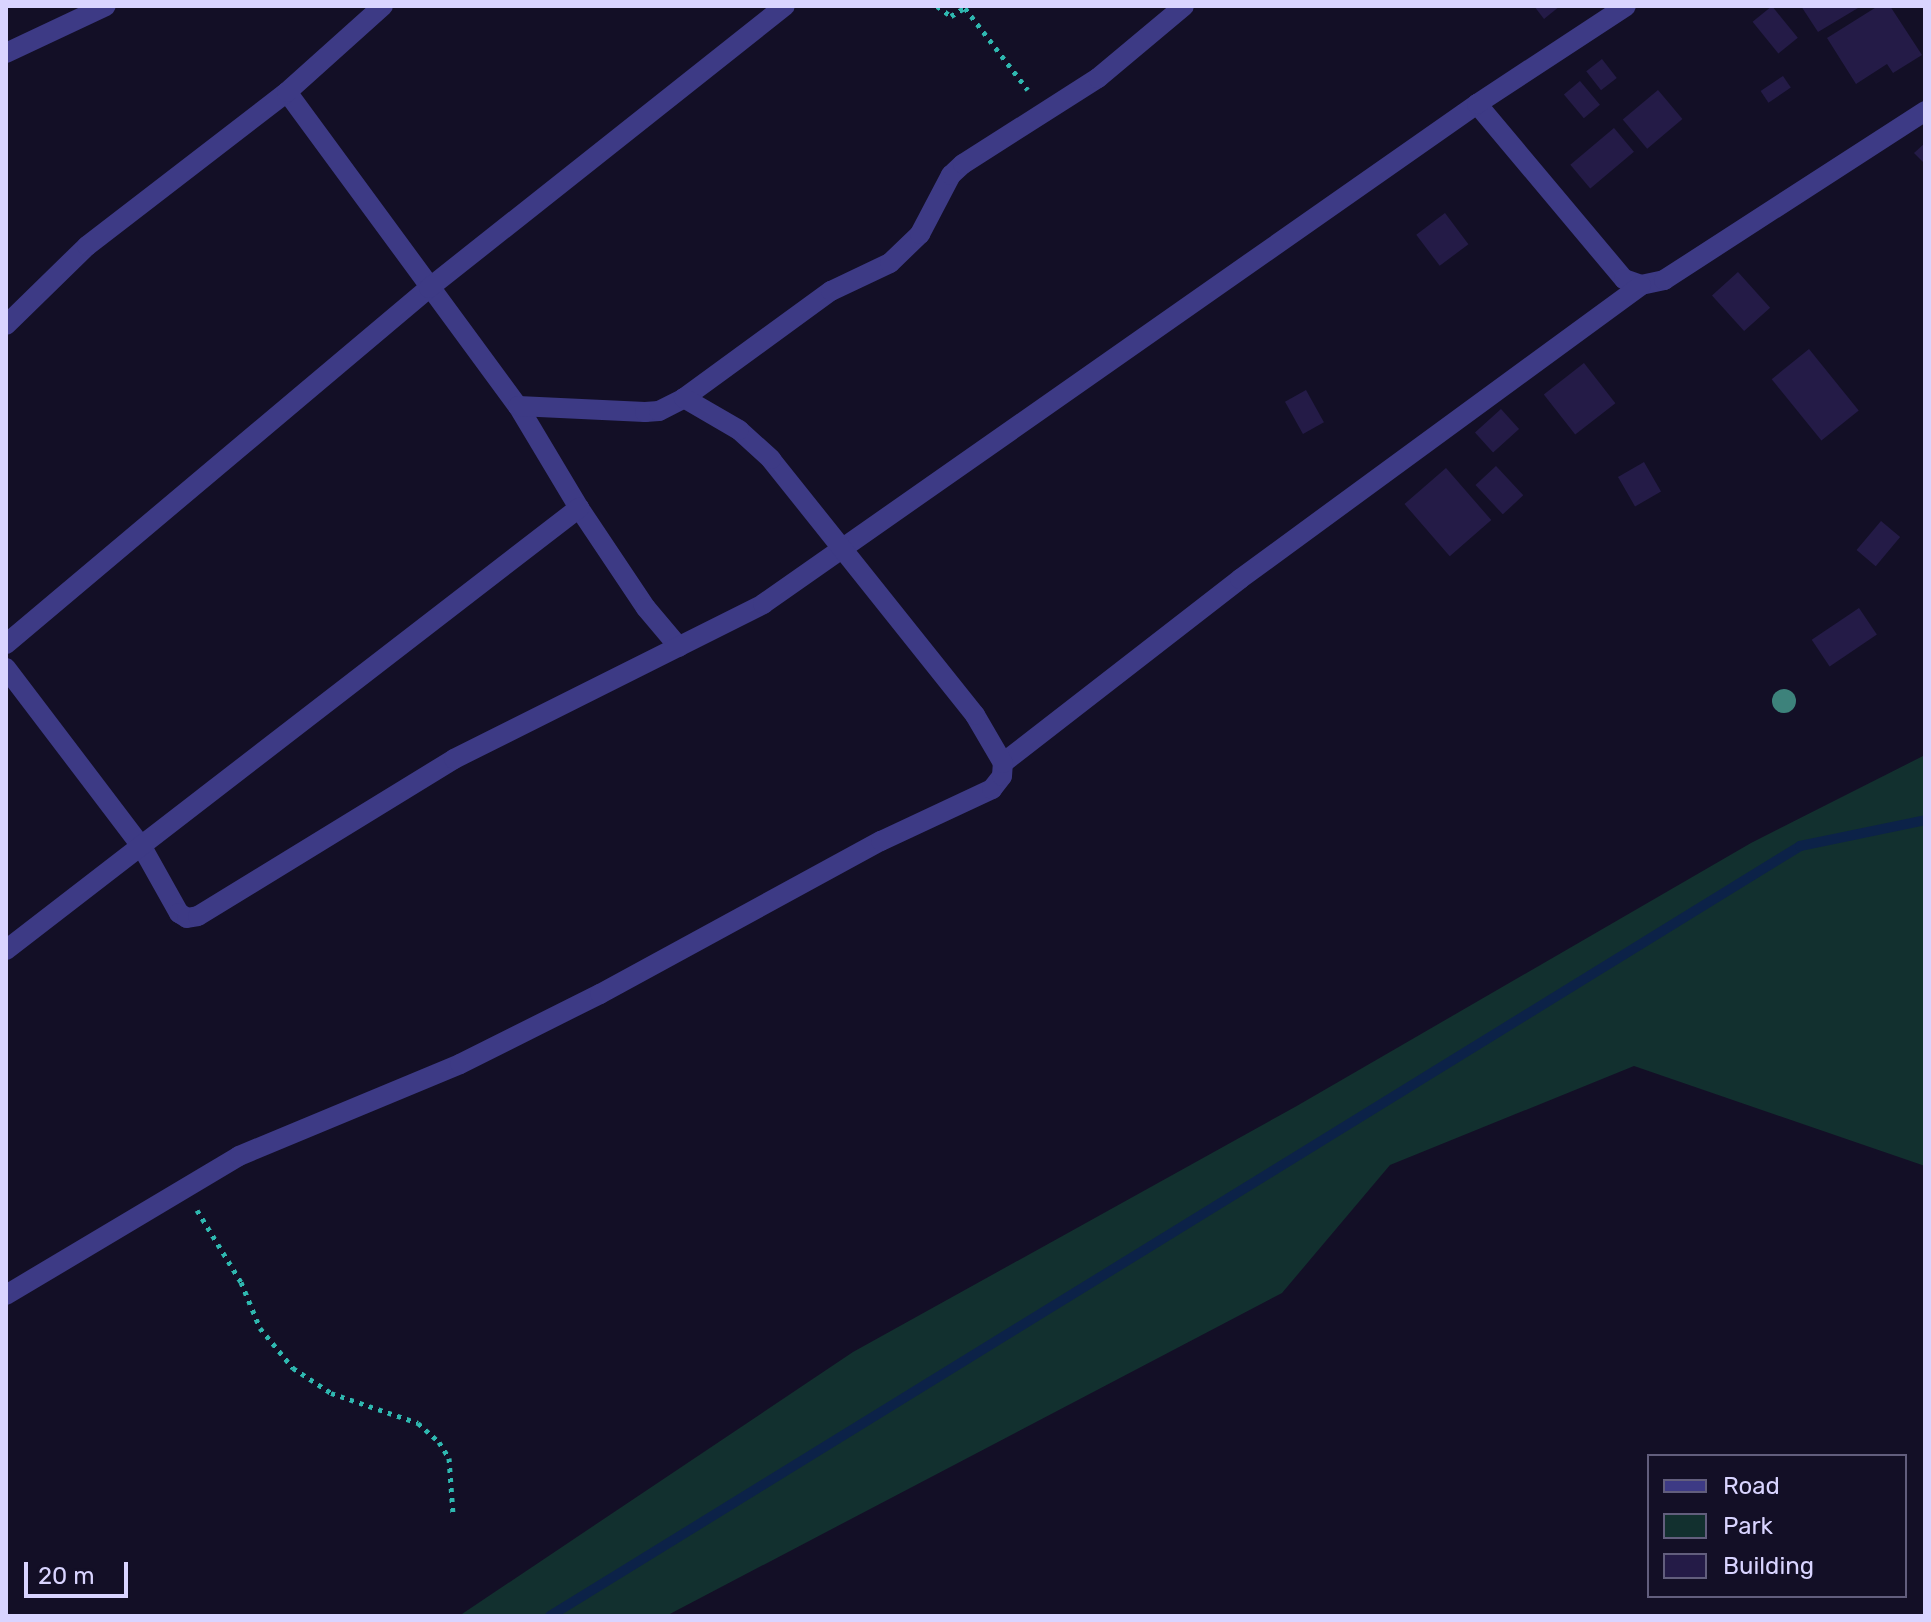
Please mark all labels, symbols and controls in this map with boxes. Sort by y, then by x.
legend [1647,1454,1907,1598]
text: Road [1723,1472,1780,1500]
text: Park [1723,1512,1773,1540]
scale bar [28,1546,132,1596]
text: Building [1723,1552,1814,1580]
text: 20 m [38,1562,95,1590]

